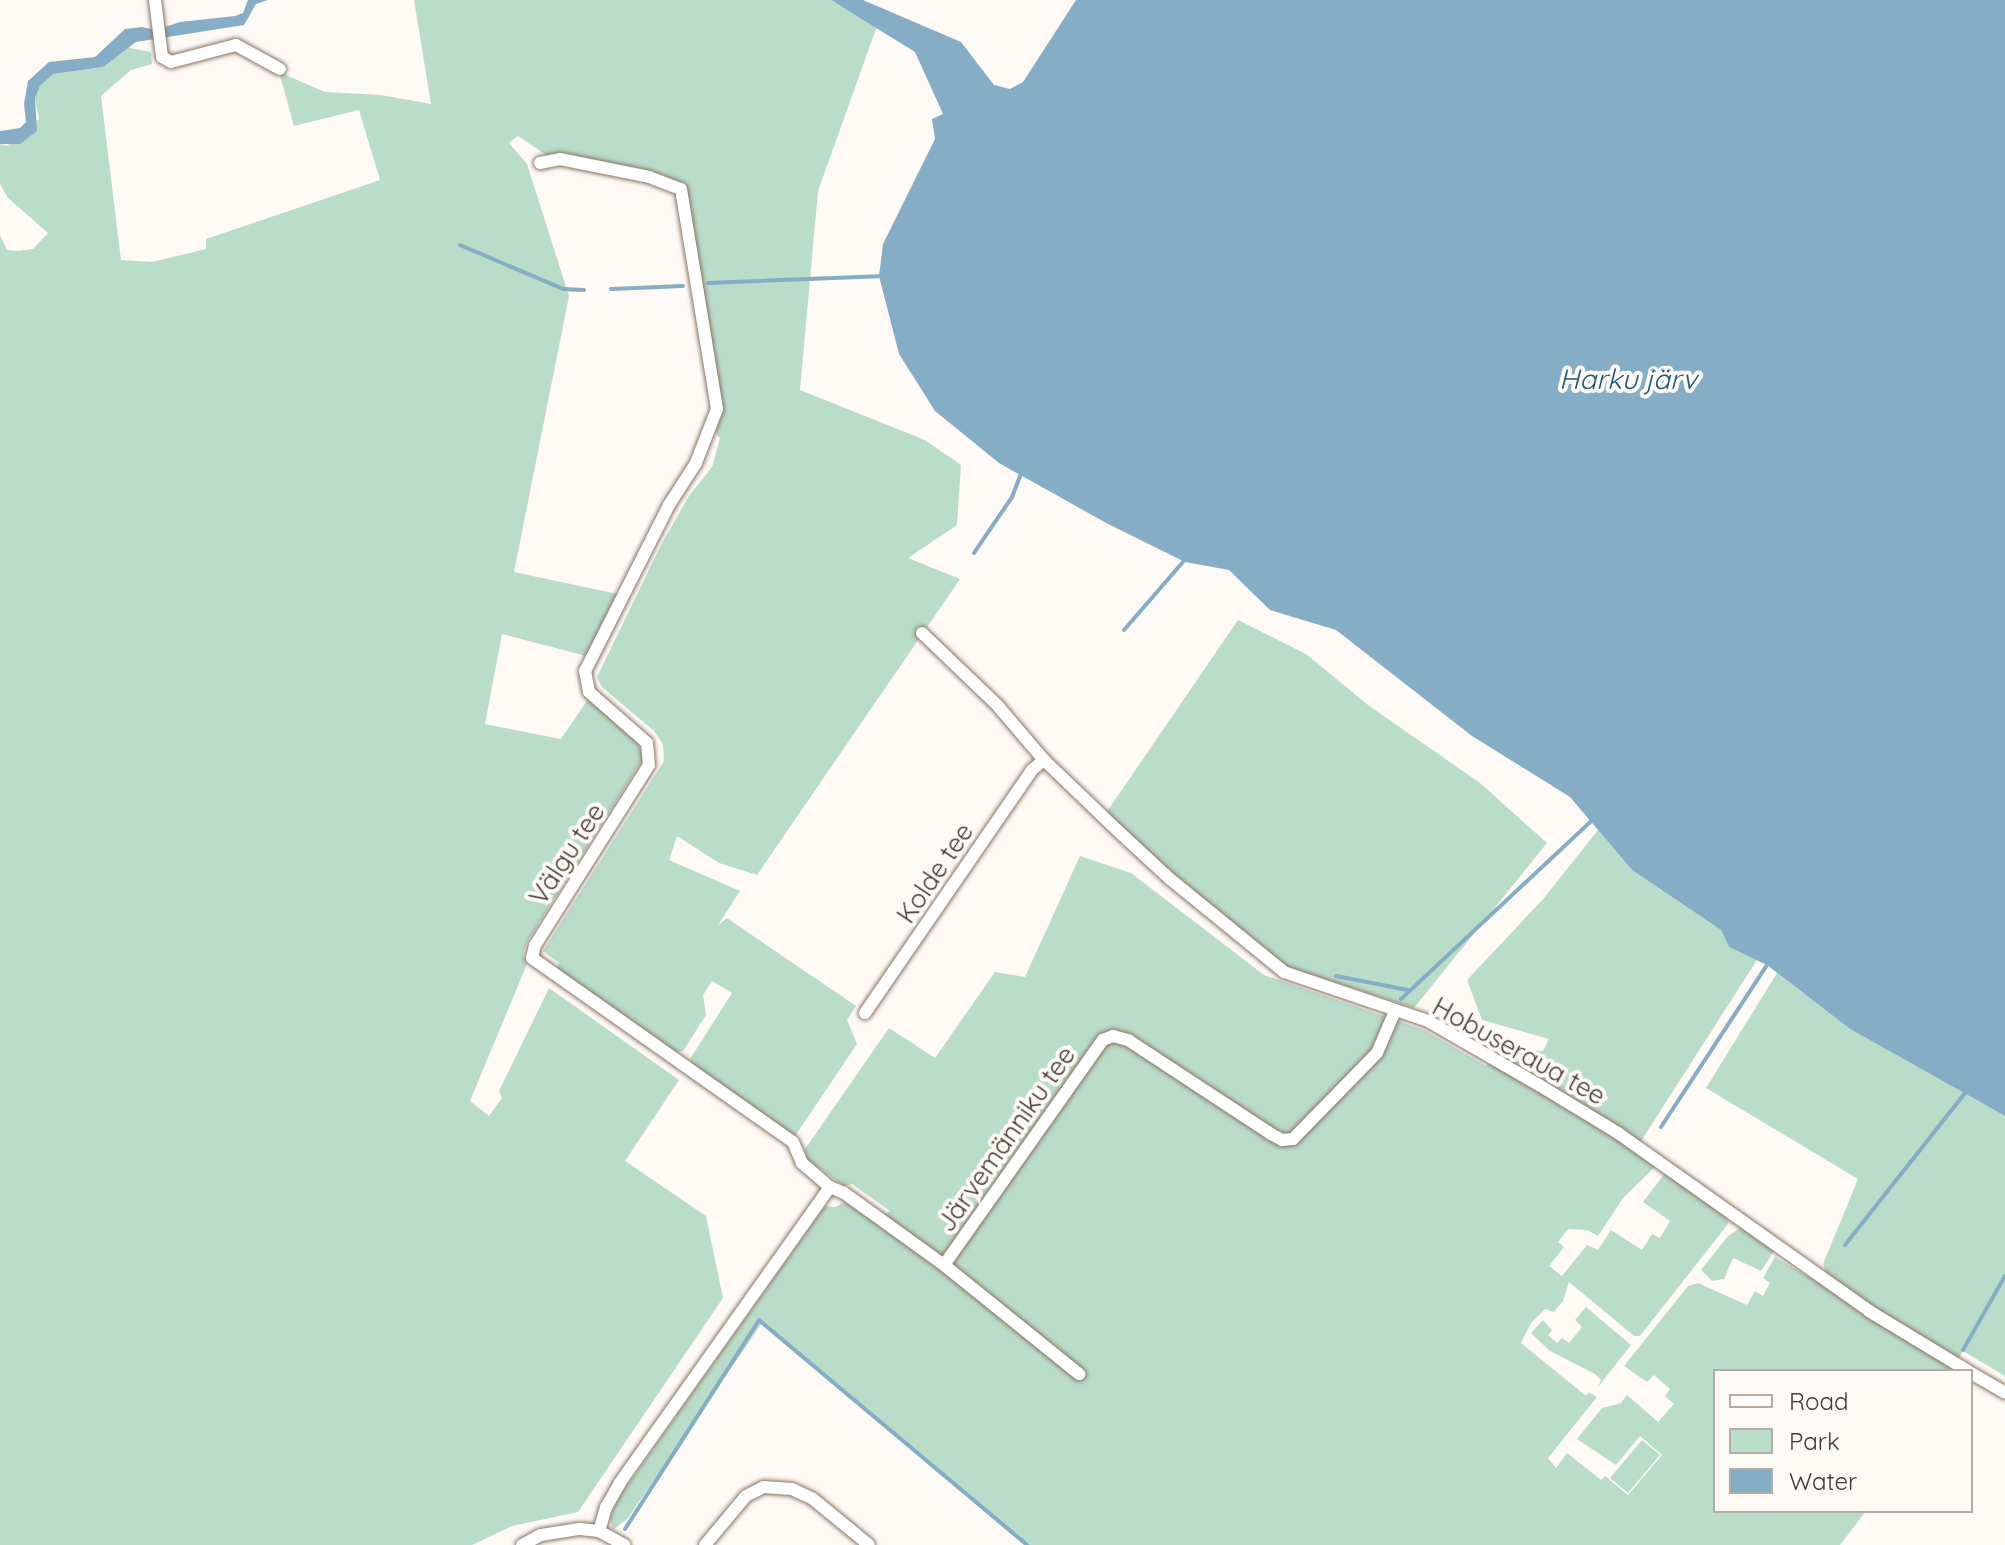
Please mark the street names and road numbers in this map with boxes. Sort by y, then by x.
street label: Välgu tee [523,798,611,910]
street label: Kolde tee [890,817,980,929]
street label: Hobuseraua tee [1427,991,1611,1111]
street label: Järvemänniku tee [930,1040,1082,1238]

